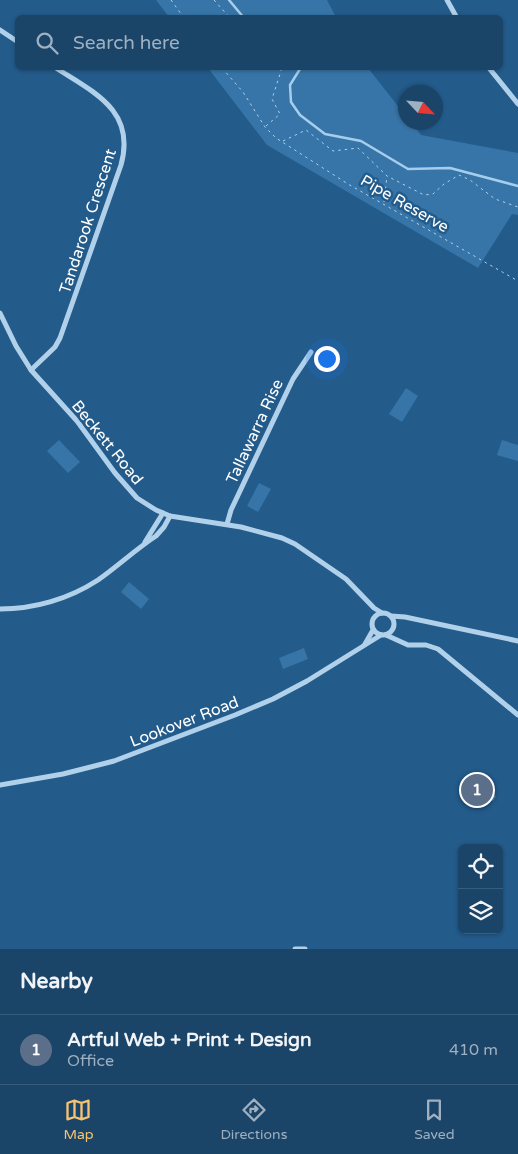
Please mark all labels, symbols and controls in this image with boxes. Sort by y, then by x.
search box [15,15,503,70]
icon: search [33,29,61,57]
text: Search here [73,32,180,54]
north arrow [398,85,443,130]
street label: Tandarook Crescent [55,146,121,296]
street label: Pipe Reserve [357,171,452,237]
your location [314,346,340,372]
street label: Tallawarra Rise [222,376,288,487]
street label: Beckett Road [67,396,147,489]
street label: Lookover Road [127,692,242,752]
pin: 1 [461,771,493,809]
map controls [458,844,503,934]
button: locate [458,844,503,889]
button: layers [458,889,503,934]
text: Nearby [20,969,93,994]
text: Artful Web + Print + Design [67,1029,312,1051]
text: 1 [31,1040,41,1060]
text: 410 m [449,1040,498,1060]
text: Office [67,1051,114,1071]
tab: Map [63,1096,94,1143]
tab: Directions [220,1096,287,1143]
tab: Saved [414,1096,455,1143]

